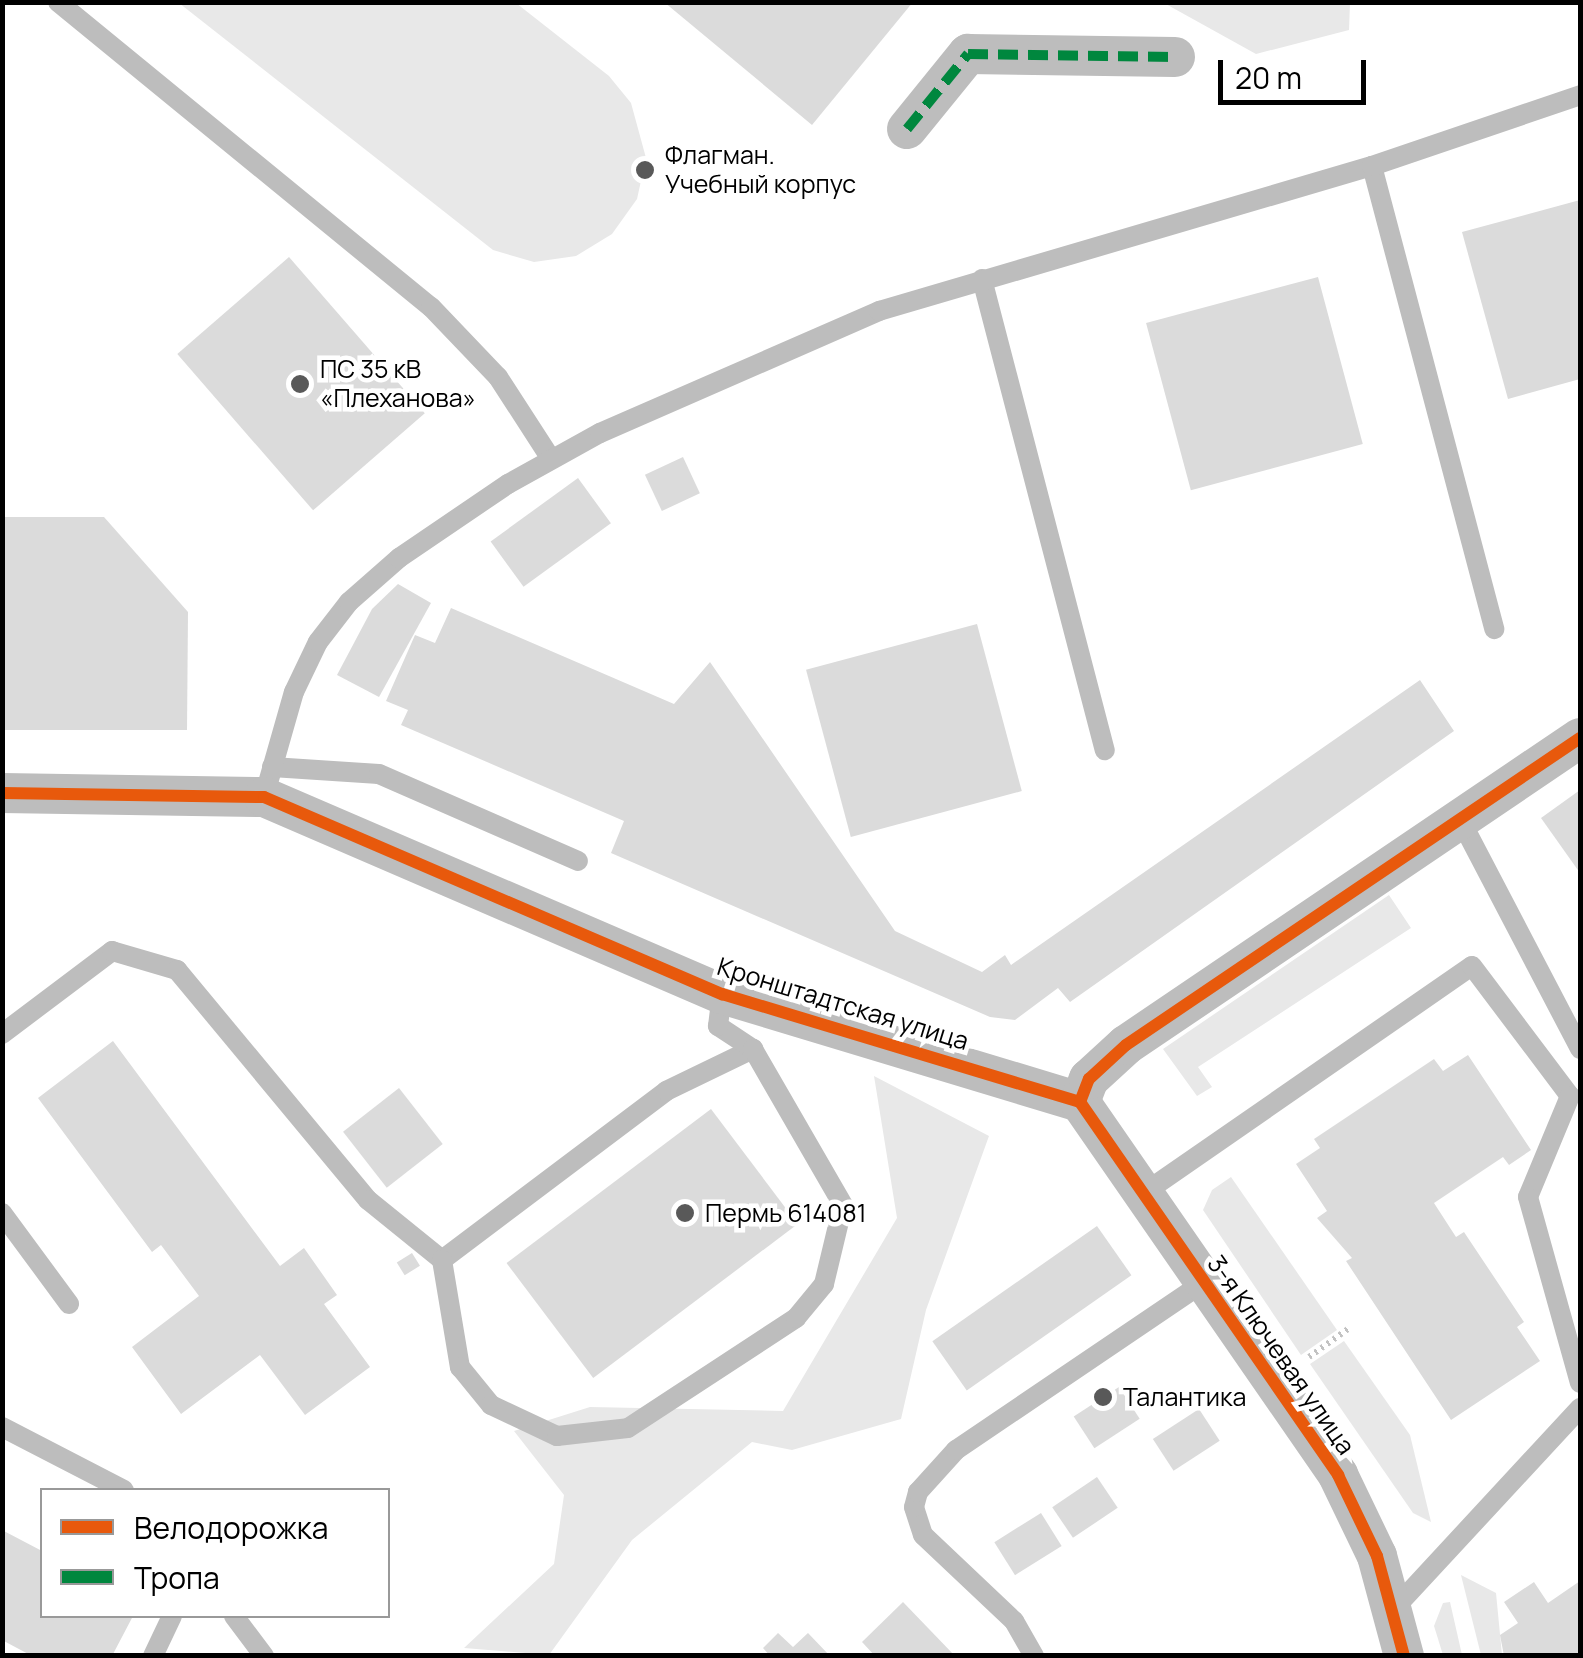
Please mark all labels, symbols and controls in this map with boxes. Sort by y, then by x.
scale bar [1223,40,1370,102]
text: 20 m [1235,57,1302,98]
place label: Флагман. Учебный корпус [665,141,856,200]
marker: Флагман. Учебный корпус [634,159,656,181]
place label: ПС 35 кВ «Плеханова» [320,355,476,414]
marker: ПС 35 кВ «Плеханова» [289,373,311,395]
street label: Кронштадтская улица [714,951,972,1057]
place label: Пермь 614081 [705,1198,866,1228]
marker: Пермь 614081 [674,1202,696,1224]
street label: 3-я Ключевая улица [1201,1250,1361,1460]
place label: Талантика [1123,1382,1246,1412]
marker: Талантика [1092,1386,1114,1408]
legend [40,1488,390,1618]
text: Велодорожка [134,1507,328,1548]
text: Тропа [134,1557,220,1598]

